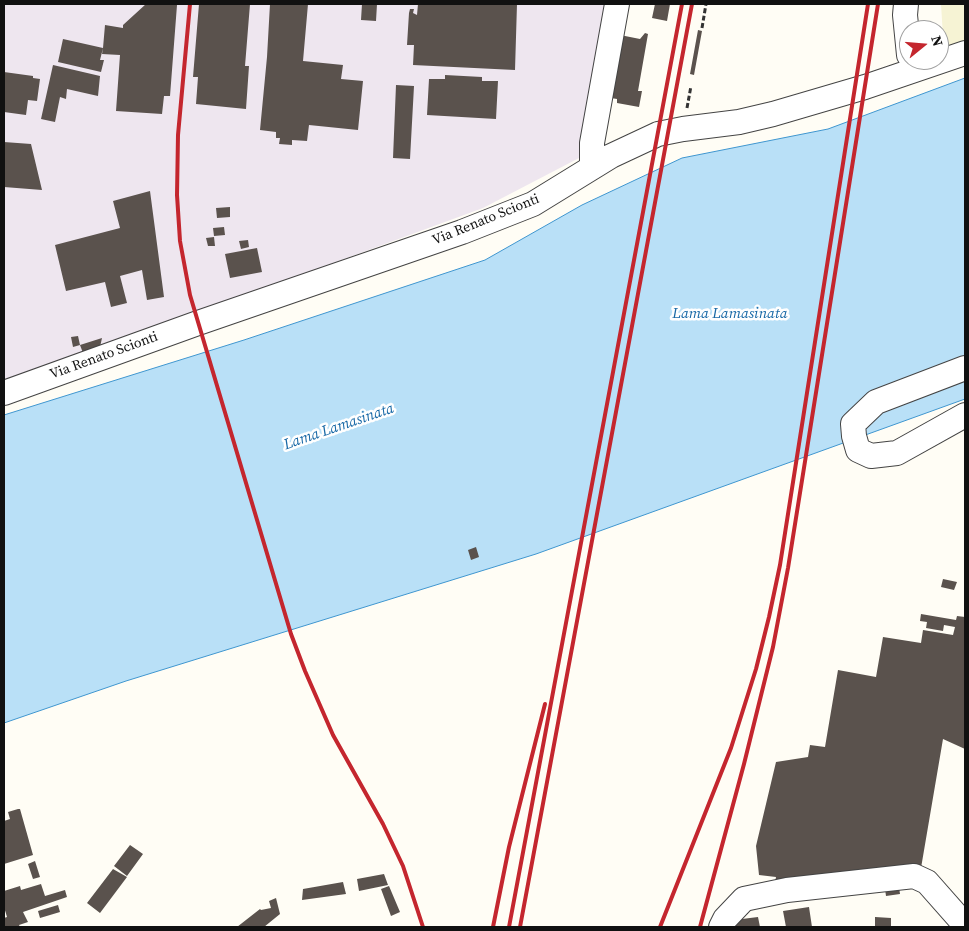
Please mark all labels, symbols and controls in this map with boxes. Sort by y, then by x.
north arrow [899,20,949,70]
text: N [926,33,948,49]
street label: Via Renato Scionti [430,191,542,249]
water label: Lama Lamasinata [672,305,788,323]
street label: Via Renato Scionti [48,329,160,383]
water label: Lama Lamasinata [282,400,396,454]

